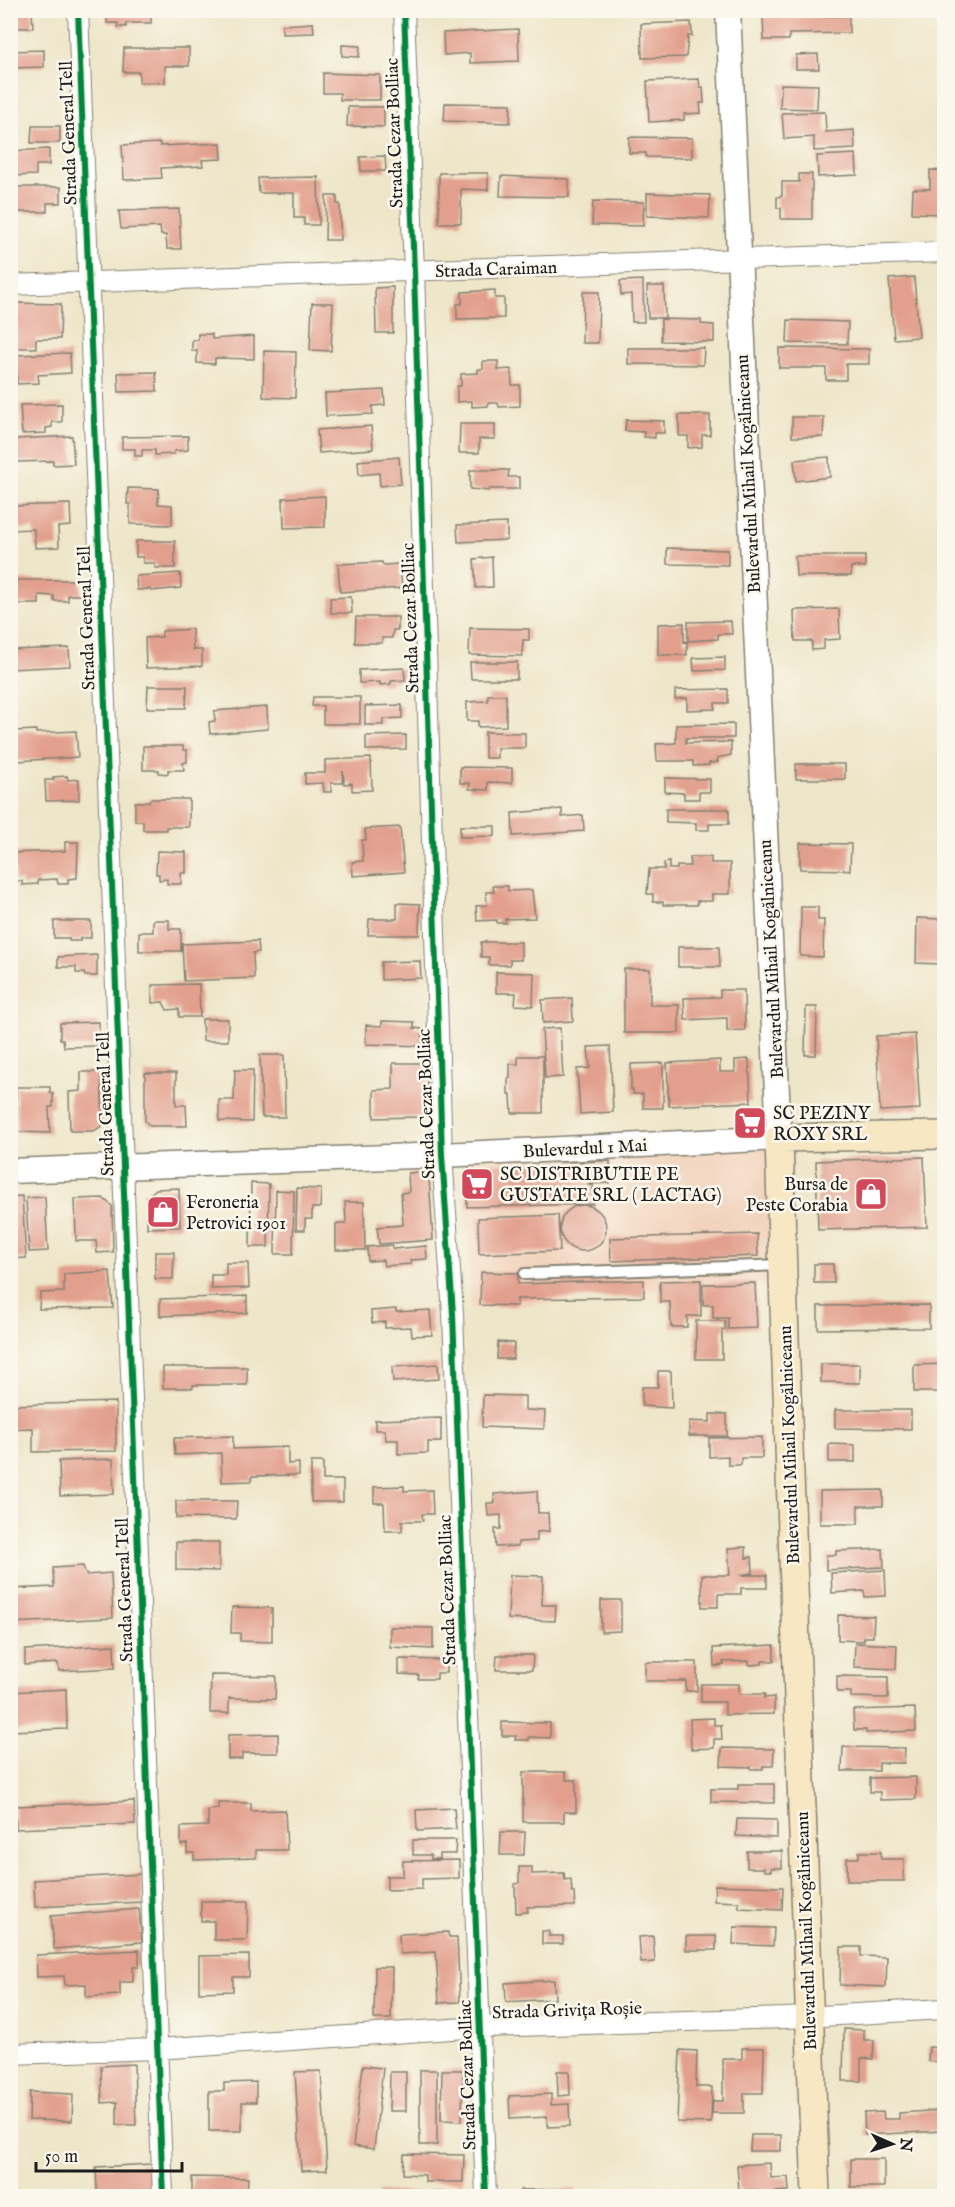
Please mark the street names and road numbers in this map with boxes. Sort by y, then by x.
street label: Strada Cezar Bolliac [381,57,410,209]
street label: Strada General Tell [55,60,84,206]
street label: Strada Caraiman [435,257,558,284]
street label: Bulevardul Mihail Kogălniceanu [732,354,767,594]
street label: Strada Cezar Bolliac [397,542,426,694]
street label: Strada General Tell [73,545,102,691]
street label: Bulevardul Mihail Kogălniceanu [755,839,790,1079]
street label: Strada Cezar Bolliac [413,1028,442,1180]
street label: Strada General Tell [92,1031,121,1177]
street label: Bulevardul 1 Mai [522,1135,648,1164]
street label: Bulevardul Mihail Kogălniceanu [775,1325,806,1565]
street label: Strada Cezar Bolliac [434,1514,463,1666]
street label: Strada General Tell [111,1517,140,1663]
street label: Bulevardul Mihail Kogălniceanu [792,1811,823,2051]
street label: Strada Grivița Roșie [492,1997,642,2026]
street label: Strada Cezar Bolliac [454,1999,483,2151]

